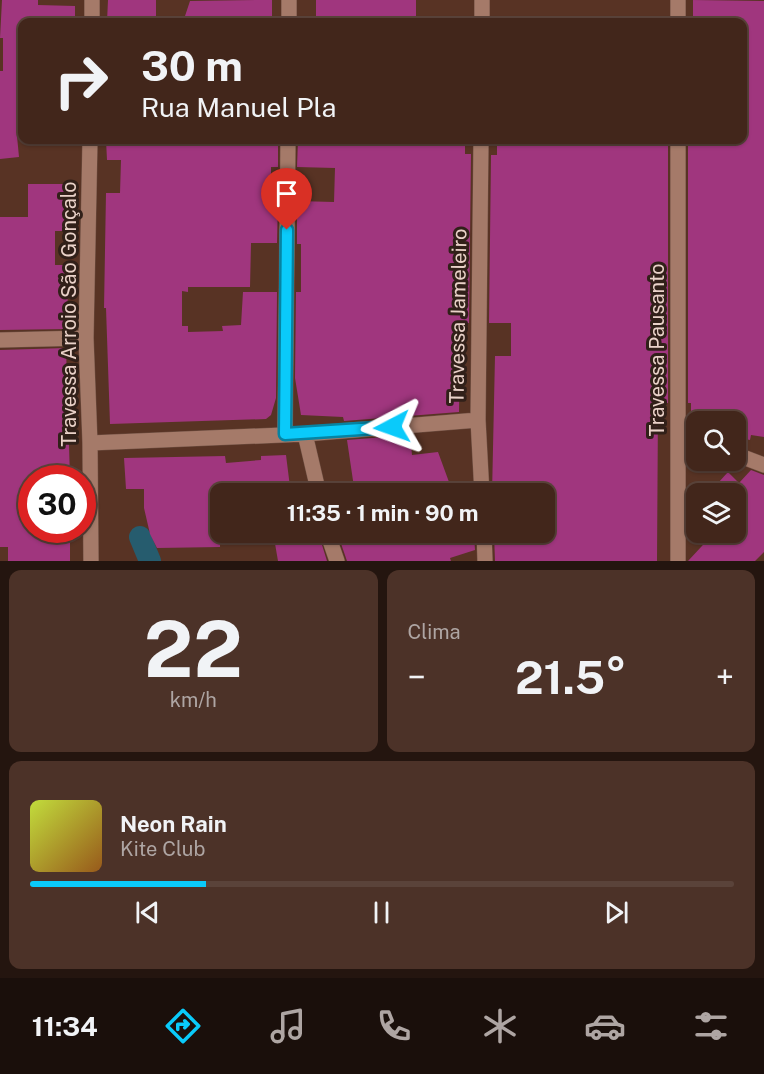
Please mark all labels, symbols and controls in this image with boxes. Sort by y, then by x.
text: 30 m [141,41,243,90]
icon: right [42,42,120,120]
text: Rua Manuel Pla [141,91,336,123]
pin [261,168,312,230]
icon: arrive [270,177,303,210]
street label: Travessa Arroio São Gonçalo [57,181,81,447]
street label: Travessa Jameleiro [444,228,472,404]
street label: Travessa Pausanto [645,263,669,437]
position arrow [360,395,424,459]
map controls [686,411,746,543]
button: search [686,411,746,471]
speed limit sign: 30 [18,465,96,543]
button: layers [686,483,746,543]
text: 11:35 · 1 min · 90 m [287,500,478,526]
text: 22 [144,603,243,695]
text: Clima [408,620,461,644]
text: 21.5° [515,651,627,704]
text: − [408,658,426,696]
text: + [716,658,734,696]
text: km/h [170,688,217,712]
text: Neon Rain [120,811,227,837]
text: Kite Club [120,837,205,861]
icon: previous [131,896,164,929]
icon: pause [365,896,398,929]
icon: next [600,896,633,929]
icon: directions [162,1005,204,1047]
icon: music [267,1005,309,1047]
icon: phone [373,1005,415,1047]
icon: climate [479,1005,521,1047]
icon: car [584,1005,626,1047]
icon: filters [690,1005,732,1047]
text: 11:34 [32,1010,98,1042]

